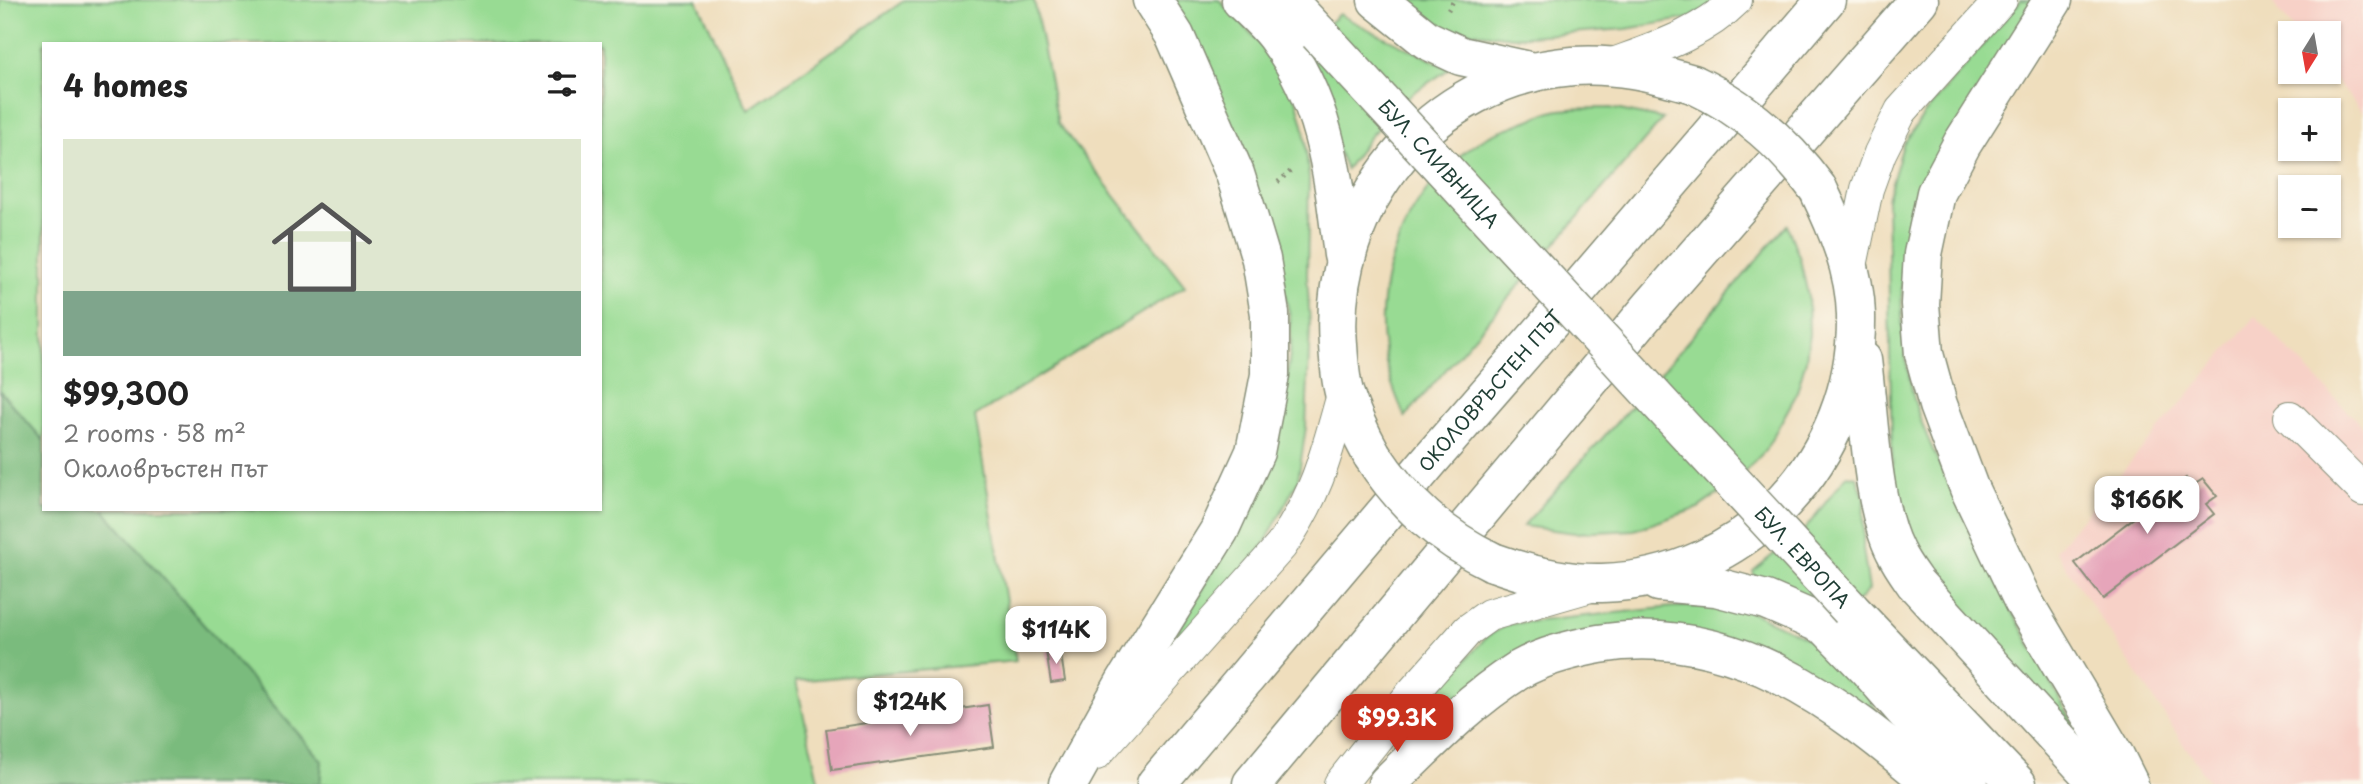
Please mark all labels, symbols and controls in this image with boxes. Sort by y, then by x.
north arrow [2278,21,2342,84]
map controls [2278,21,2341,238]
text: 4 homes [63,62,188,107]
icon: filters [543,65,581,103]
street label: БУЛ. СЛИВНИЦА [1373,92,1506,234]
button: + [2278,98,2341,161]
button: − [2278,175,2341,238]
icon: home [259,184,385,310]
street label: ОКОЛОВРЪСТЕН ПЪТ [1411,303,1568,477]
text: $99,300 [63,370,189,415]
text: 2 rooms · 58 m² [63,415,246,450]
text: Околовръстен път [63,450,268,485]
pin: $166K [2098,476,2196,536]
text: $166K [2110,481,2184,516]
street label: БУЛ. ЕВРОПА [1749,500,1857,614]
pin: $114K [1007,606,1105,666]
text: $114K [1021,611,1091,646]
pin: $124K [861,678,959,738]
text: $124K [873,683,947,718]
pin: $99.3K [1340,694,1454,754]
text: $99.3K [1357,699,1437,734]

